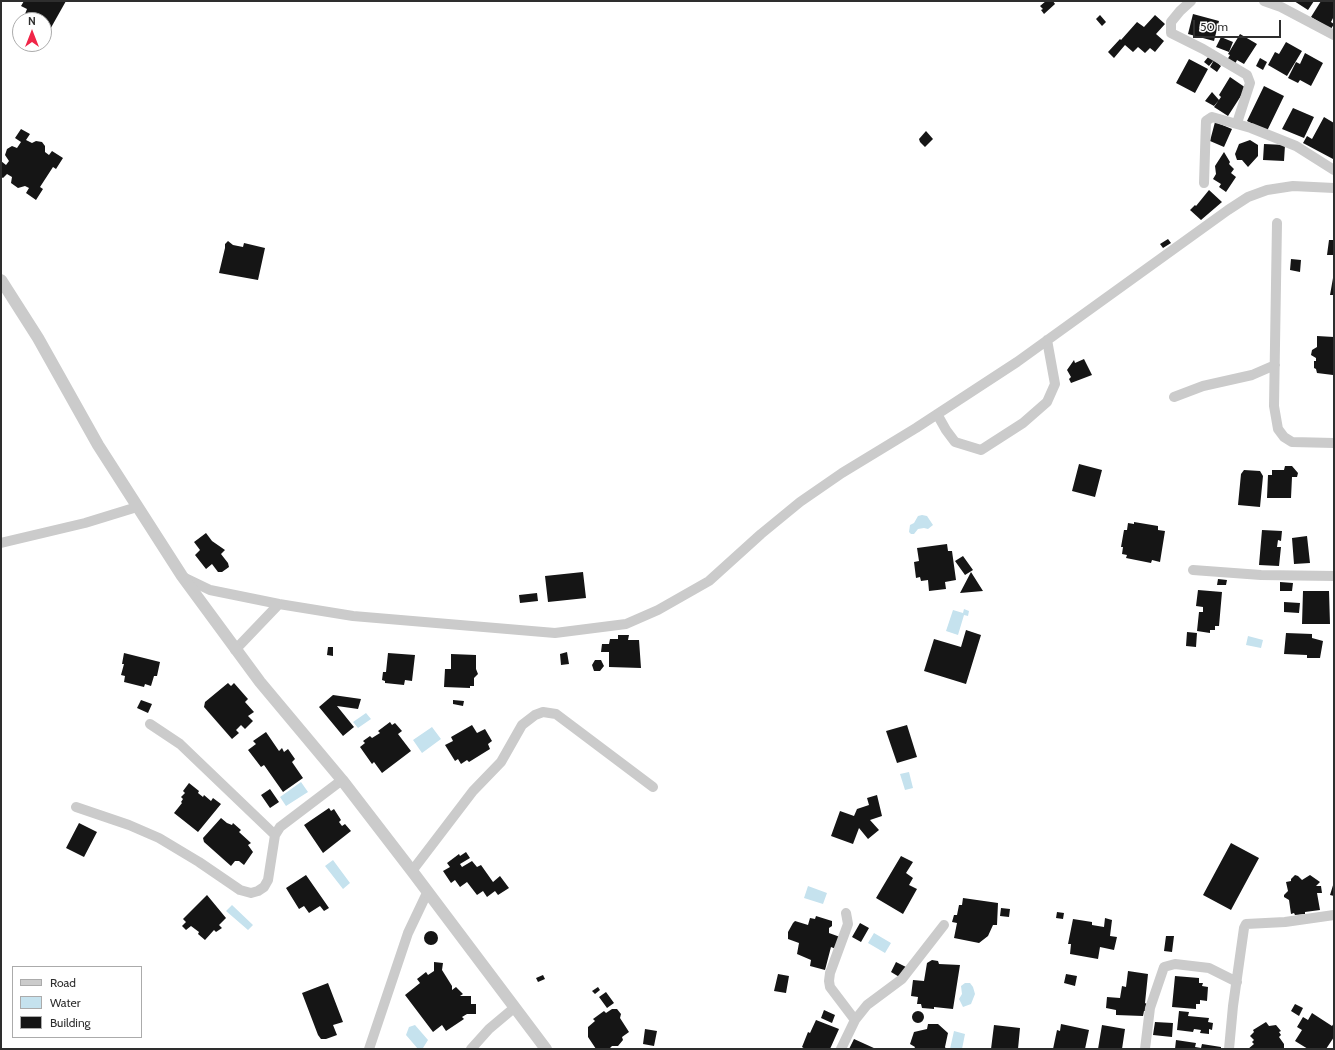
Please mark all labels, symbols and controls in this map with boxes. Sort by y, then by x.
north arrow [12,12,52,52]
scale bar [1195,12,1283,38]
text: N [28,14,36,28]
text: 50 m [1200,19,1228,34]
legend [12,966,142,1038]
text: Road [50,975,76,990]
text: Water [50,995,80,1010]
text: Building [50,1015,91,1030]

